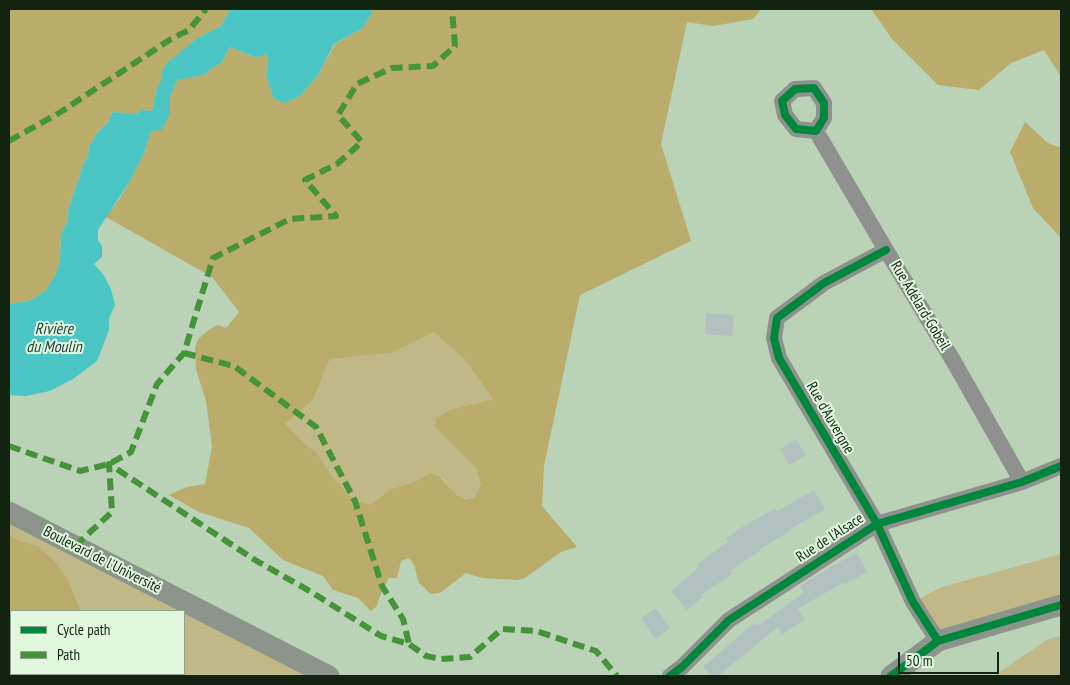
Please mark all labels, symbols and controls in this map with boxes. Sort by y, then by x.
street label: Rue Adélard-Gobeil [886,258,954,354]
water label: Rivière du Moulin [26,319,82,357]
street label: Rue d'Auvergne [802,379,858,457]
street label: Rue de l'Alsace [793,510,867,566]
street label: Boulevard de l'Université [40,523,164,597]
legend [10,610,185,675]
text: Cycle path [57,620,110,639]
scale bar [900,642,1001,674]
text: Path [57,645,80,664]
text: 50 m [906,651,932,670]

